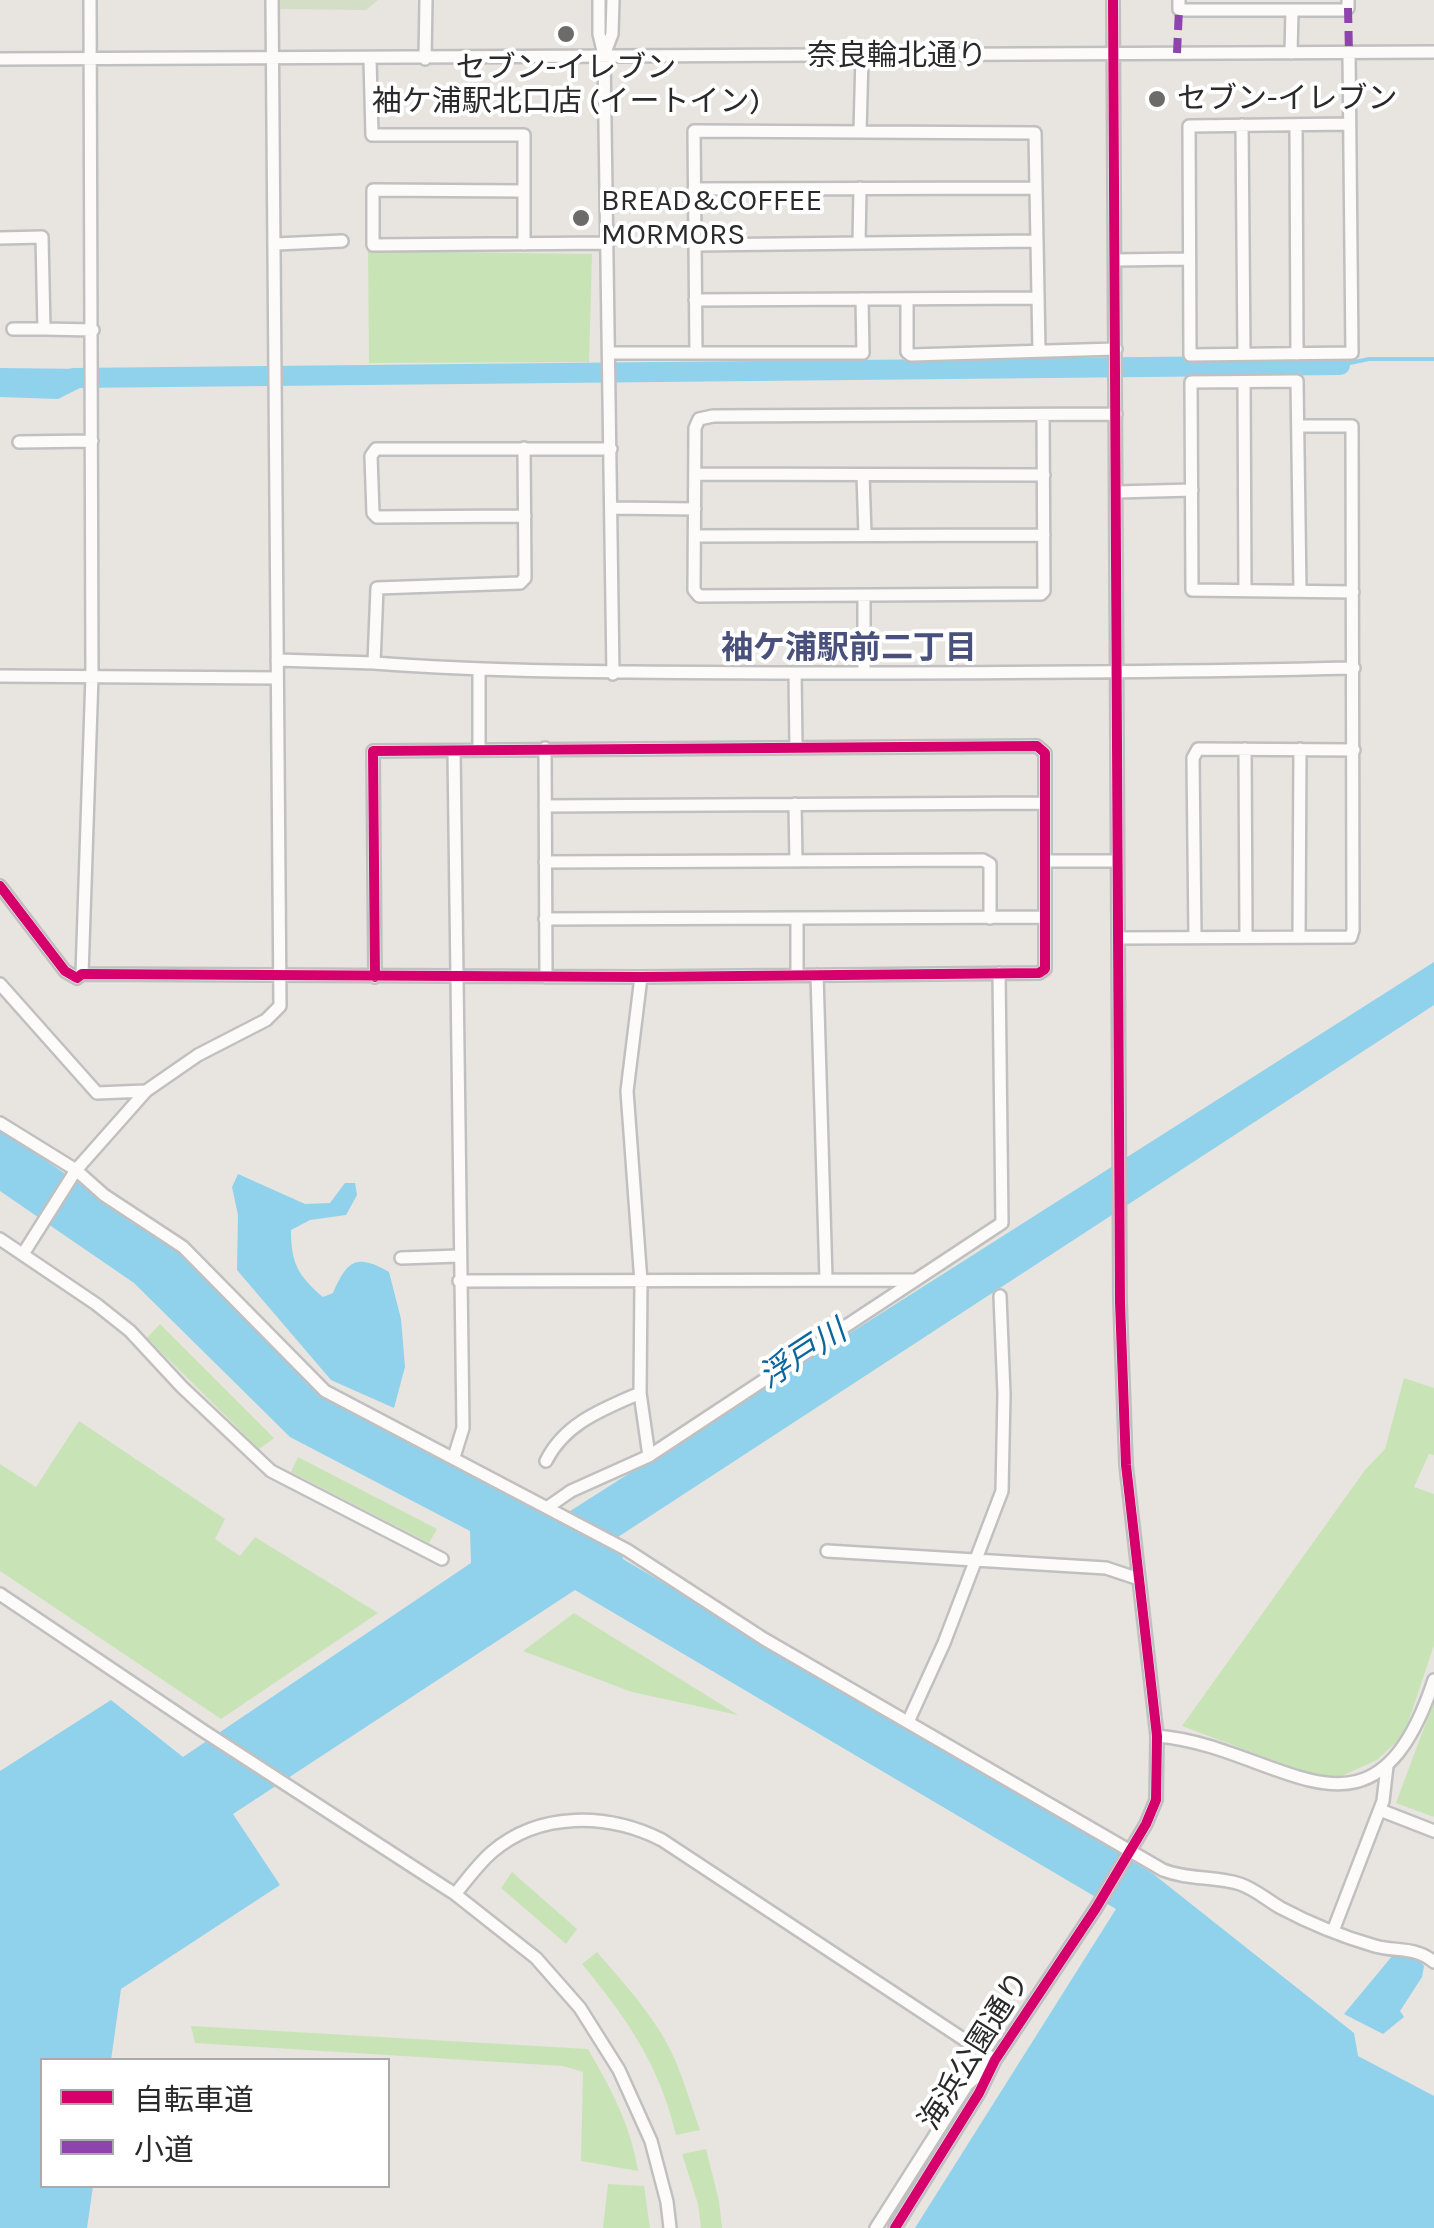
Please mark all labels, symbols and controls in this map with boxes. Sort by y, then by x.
marker: セブン-イレブン 袖ケ浦駅北口店 (イートイン) [555,23,577,45]
street label: 奈良輪北通り [807,38,987,74]
place label: セブン-イレブン 袖ケ浦駅北口店 (イートイン) [372,50,760,120]
place label: セブン-イレブン [1177,81,1397,117]
marker: セブン-イレブン [1146,88,1168,110]
place label: BREAD&COFFEE MORMORS [601,183,822,254]
marker: BREAD&COFFEE MORMORS [570,207,592,229]
district label: 袖ケ浦駅前二丁目 [721,630,977,668]
water label: 浮戸川 [752,1313,854,1397]
street label: 海浜公園通り [912,1965,1038,2137]
legend [40,2058,390,2188]
text: 自転車道 [134,2082,254,2118]
text: 小道 [134,2132,194,2168]

